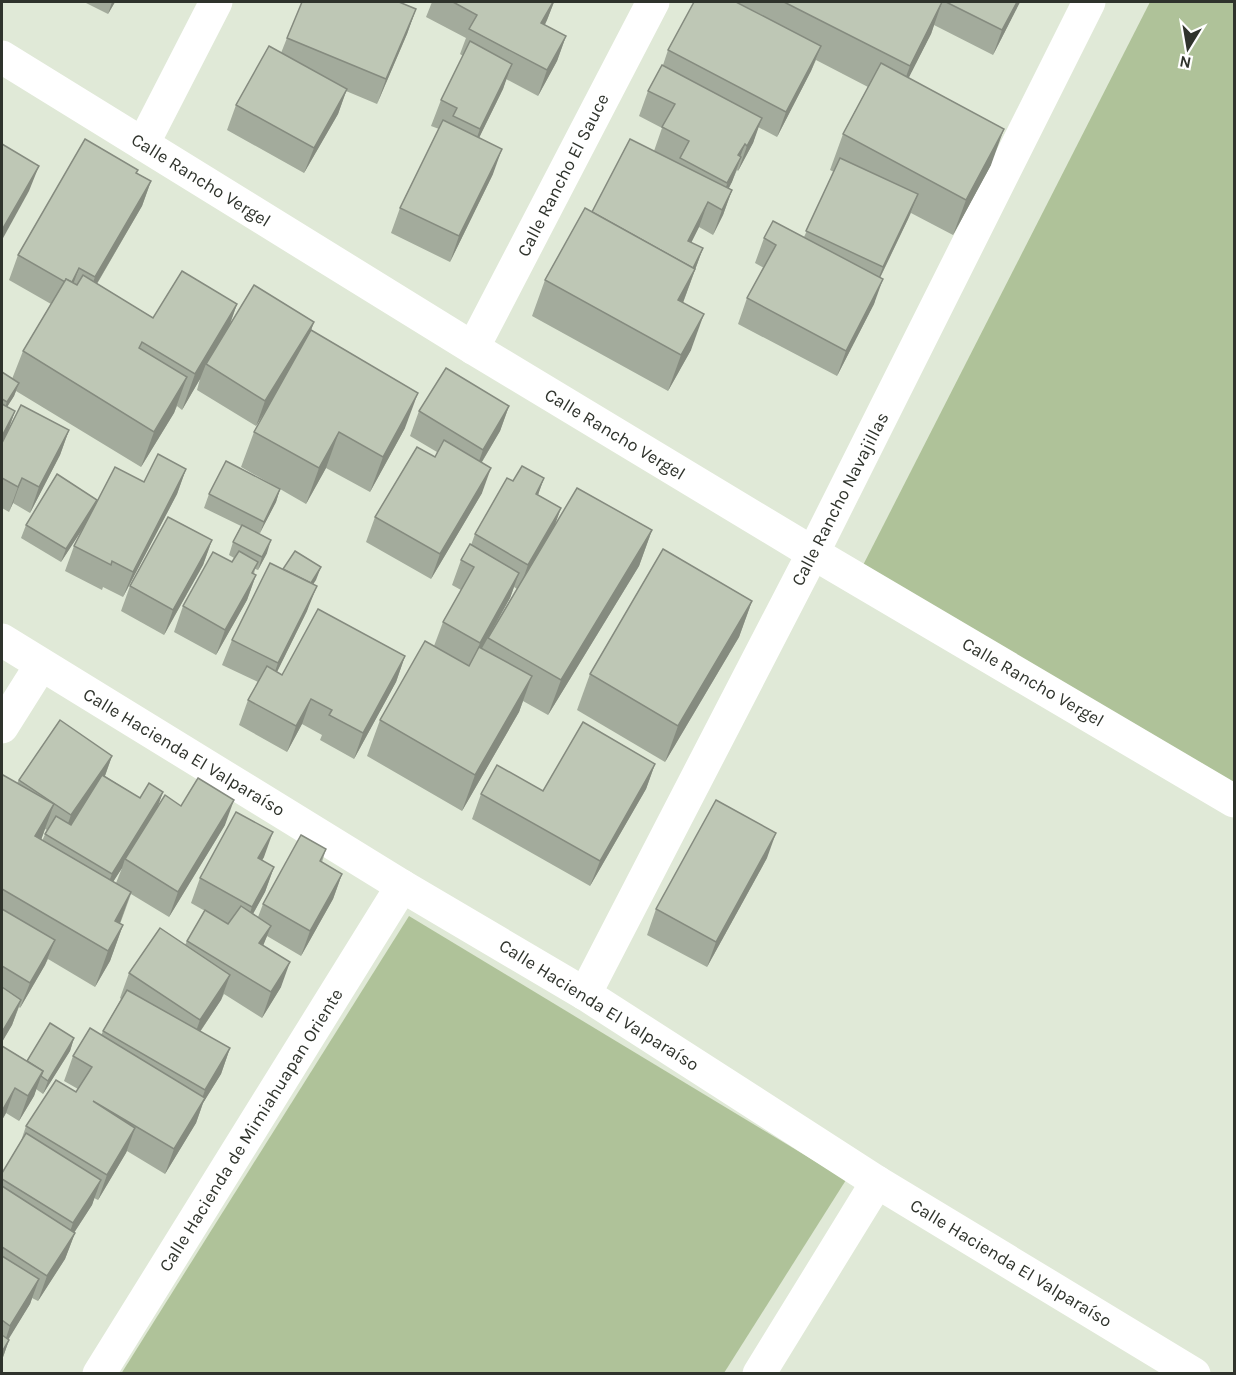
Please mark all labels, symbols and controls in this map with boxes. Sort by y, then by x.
north arrow [1158,18,1218,78]
text: N [1178,52,1193,73]
street label: Calle Rancho El Sauce [512,90,614,260]
street label: Calle Rancho Vergel [127,128,275,232]
street label: Calle Rancho Vergel [541,383,689,485]
street label: Calle Rancho Navajillas [787,408,893,590]
street label: Calle Rancho Vergel [958,632,1108,732]
street label: Calle Hacienda El Valparaíso [79,683,289,821]
street label: Calle Hacienda El Valparaíso [495,934,703,1076]
street label: Calle Hacienda de Mimiahuapan Oriente [154,984,348,1276]
street label: Calle Hacienda El Valparaíso [906,1194,1116,1332]

